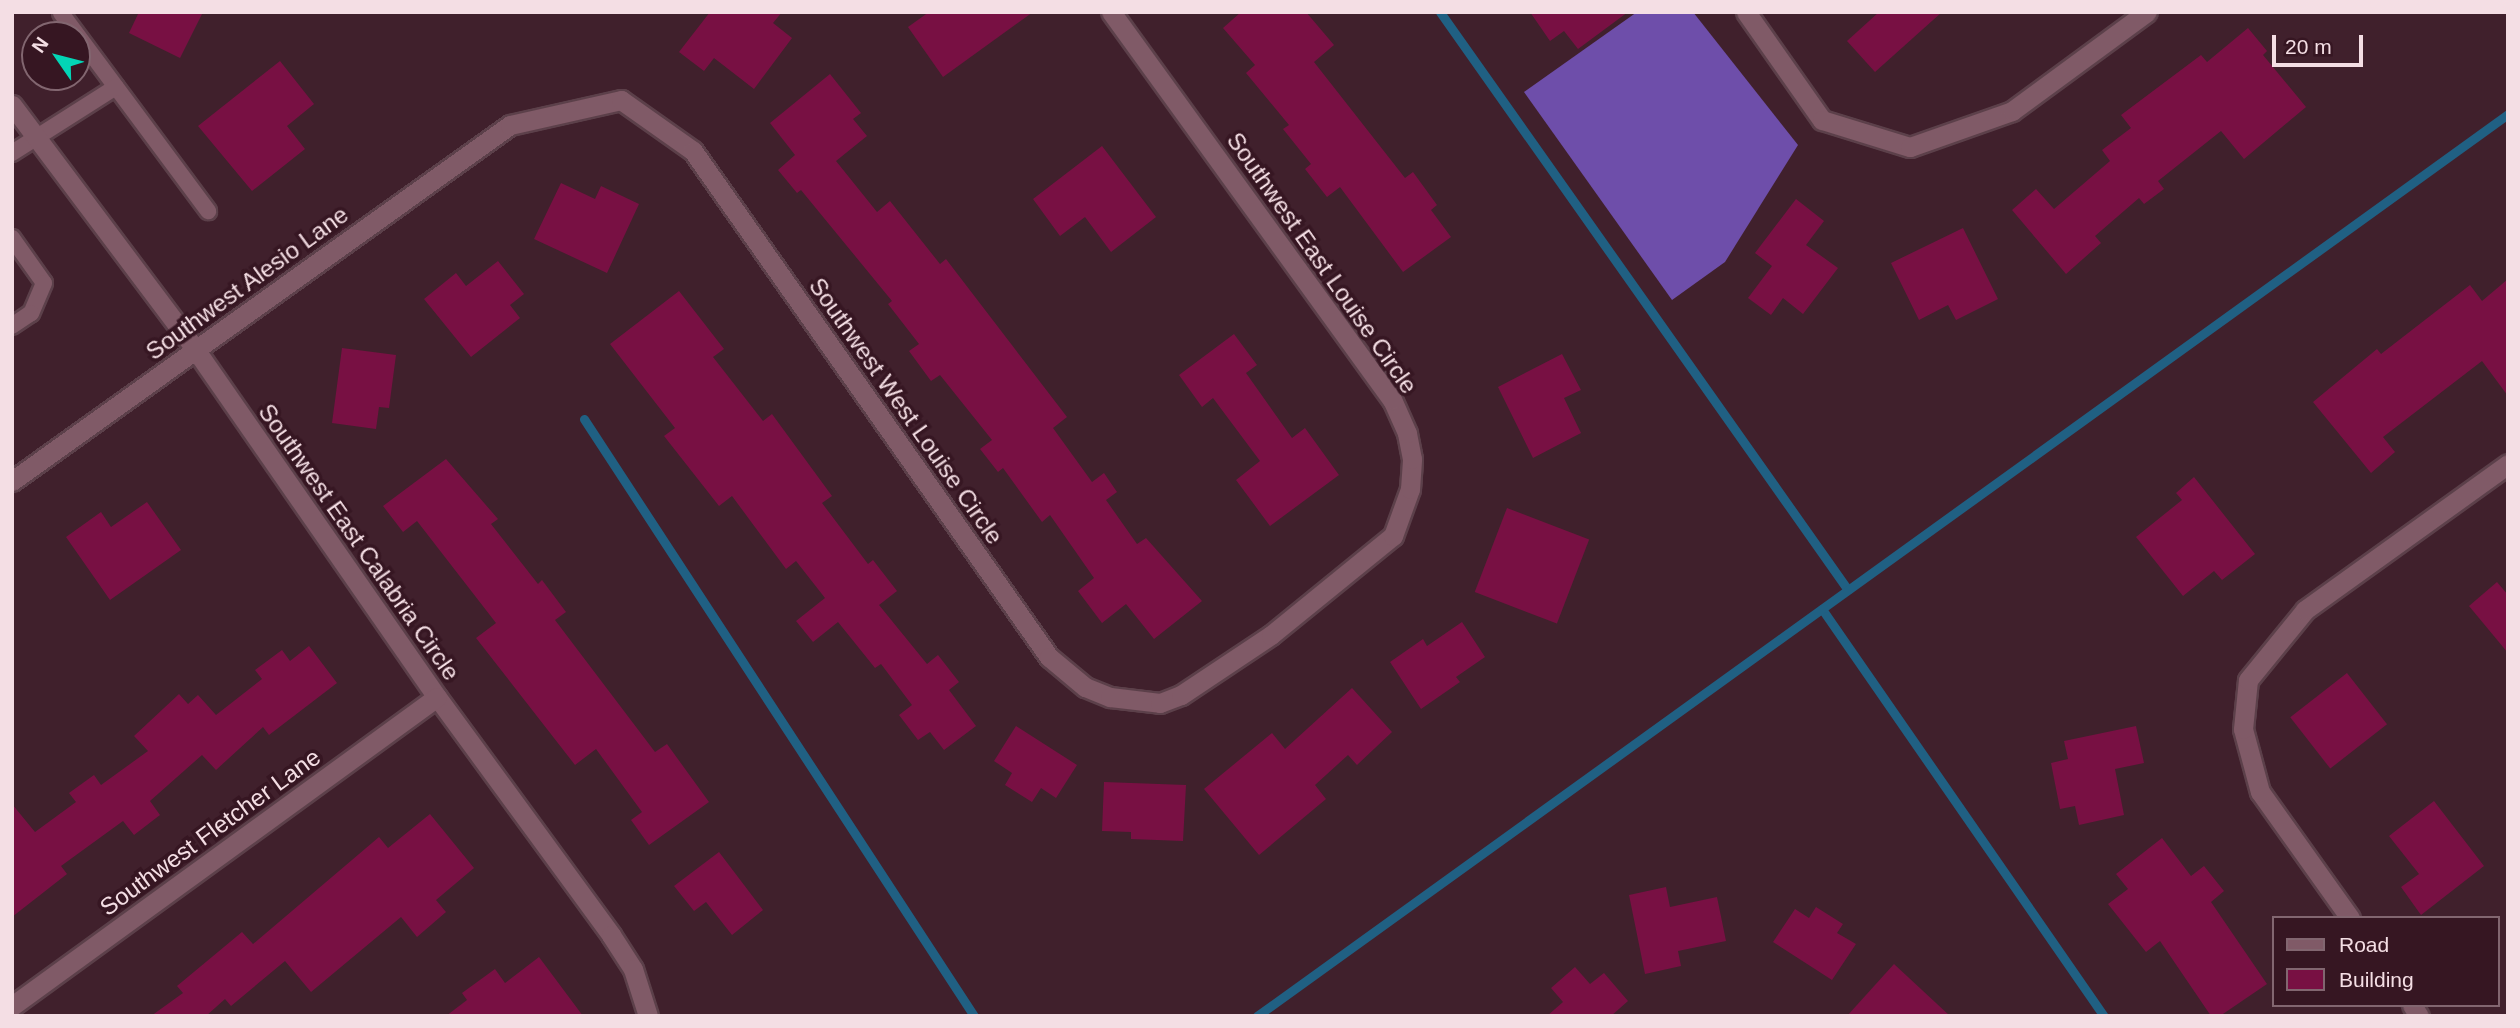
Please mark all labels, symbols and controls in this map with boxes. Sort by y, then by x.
north arrow [21,21,91,91]
scale bar [2275,21,2366,65]
text: N [27,33,53,56]
text: 20 m [2285,35,2332,58]
street label: Southwest East Louise Circle [1221,127,1423,399]
street label: Southwest Alesio Lane [140,200,354,366]
street label: Southwest West Louise Circle [803,272,1009,550]
street label: Southwest East Calabria Circle [252,398,466,686]
street label: Southwest Fletcher Lane [94,742,326,922]
legend [2272,916,2499,1007]
text: Road [2339,933,2389,956]
text: Building [2339,968,2414,991]

